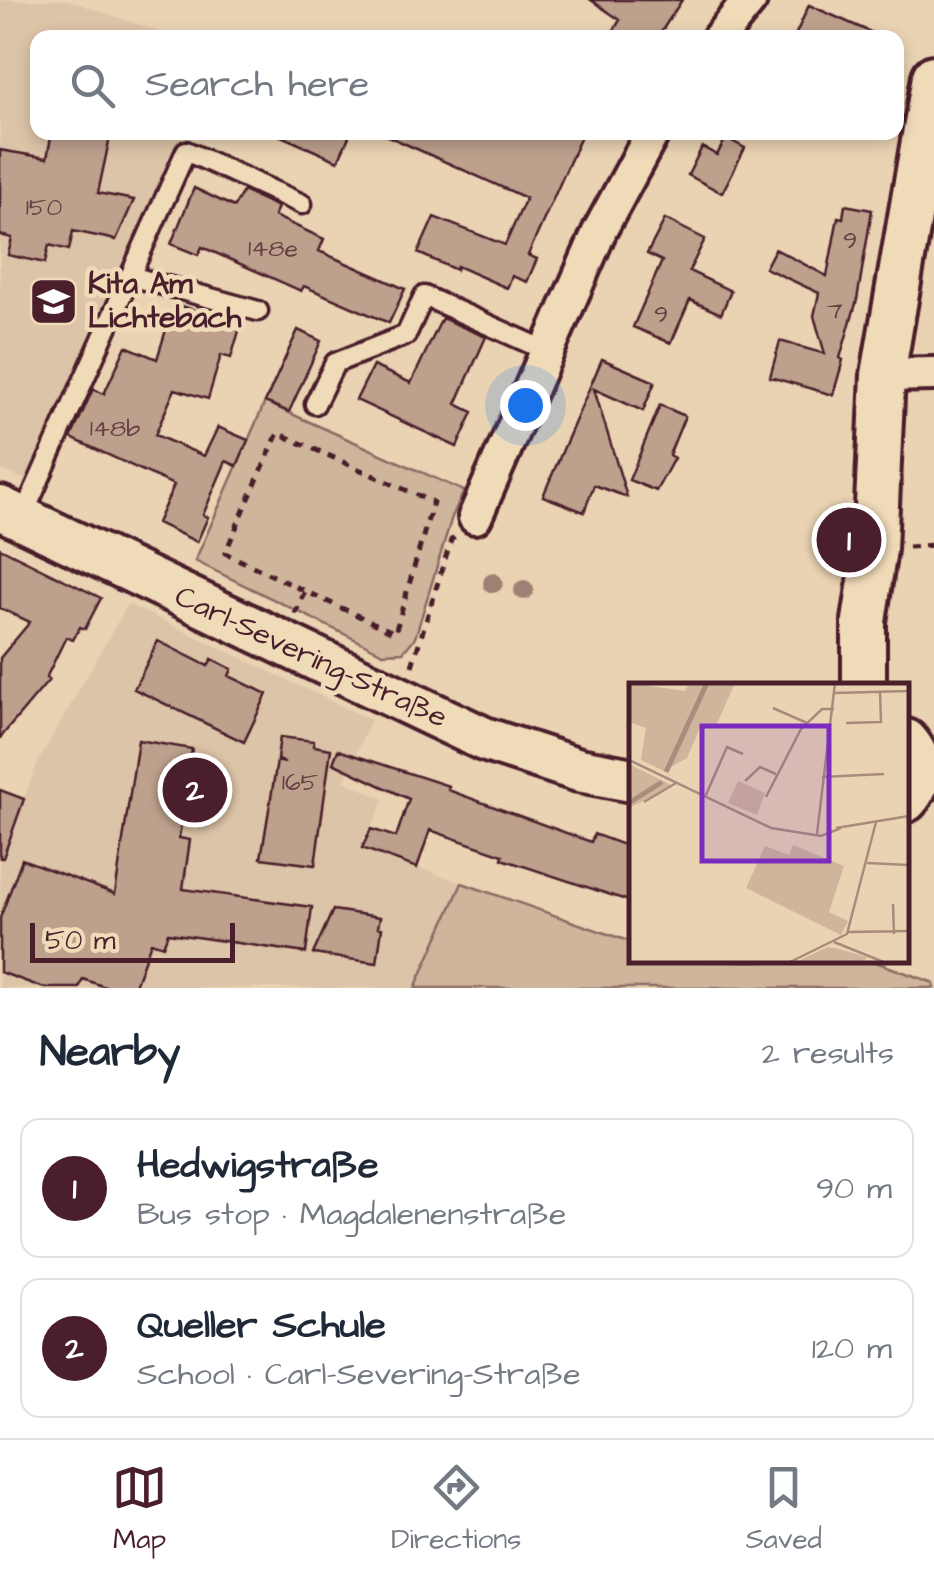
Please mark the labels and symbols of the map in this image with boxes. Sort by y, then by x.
house number: 150 [26,190,63,225]
house number: 9 [843,223,857,258]
house number: 148e [248,231,298,266]
place label: Kita Am Lichtebach [88,263,243,339]
school or university icon: Kita Am Lichtebach [27,275,79,327]
house number: 7 [827,293,843,328]
house number: 9 [654,297,668,332]
your location [500,380,551,431]
house number: 148b [90,411,140,446]
pin: 1 [816,502,882,578]
street label: Carl-Severing-Straße [168,575,454,739]
inset map [629,683,909,963]
pin: 2 [162,752,228,828]
house number: 165 [282,765,319,800]
scale bar [30,918,235,963]

